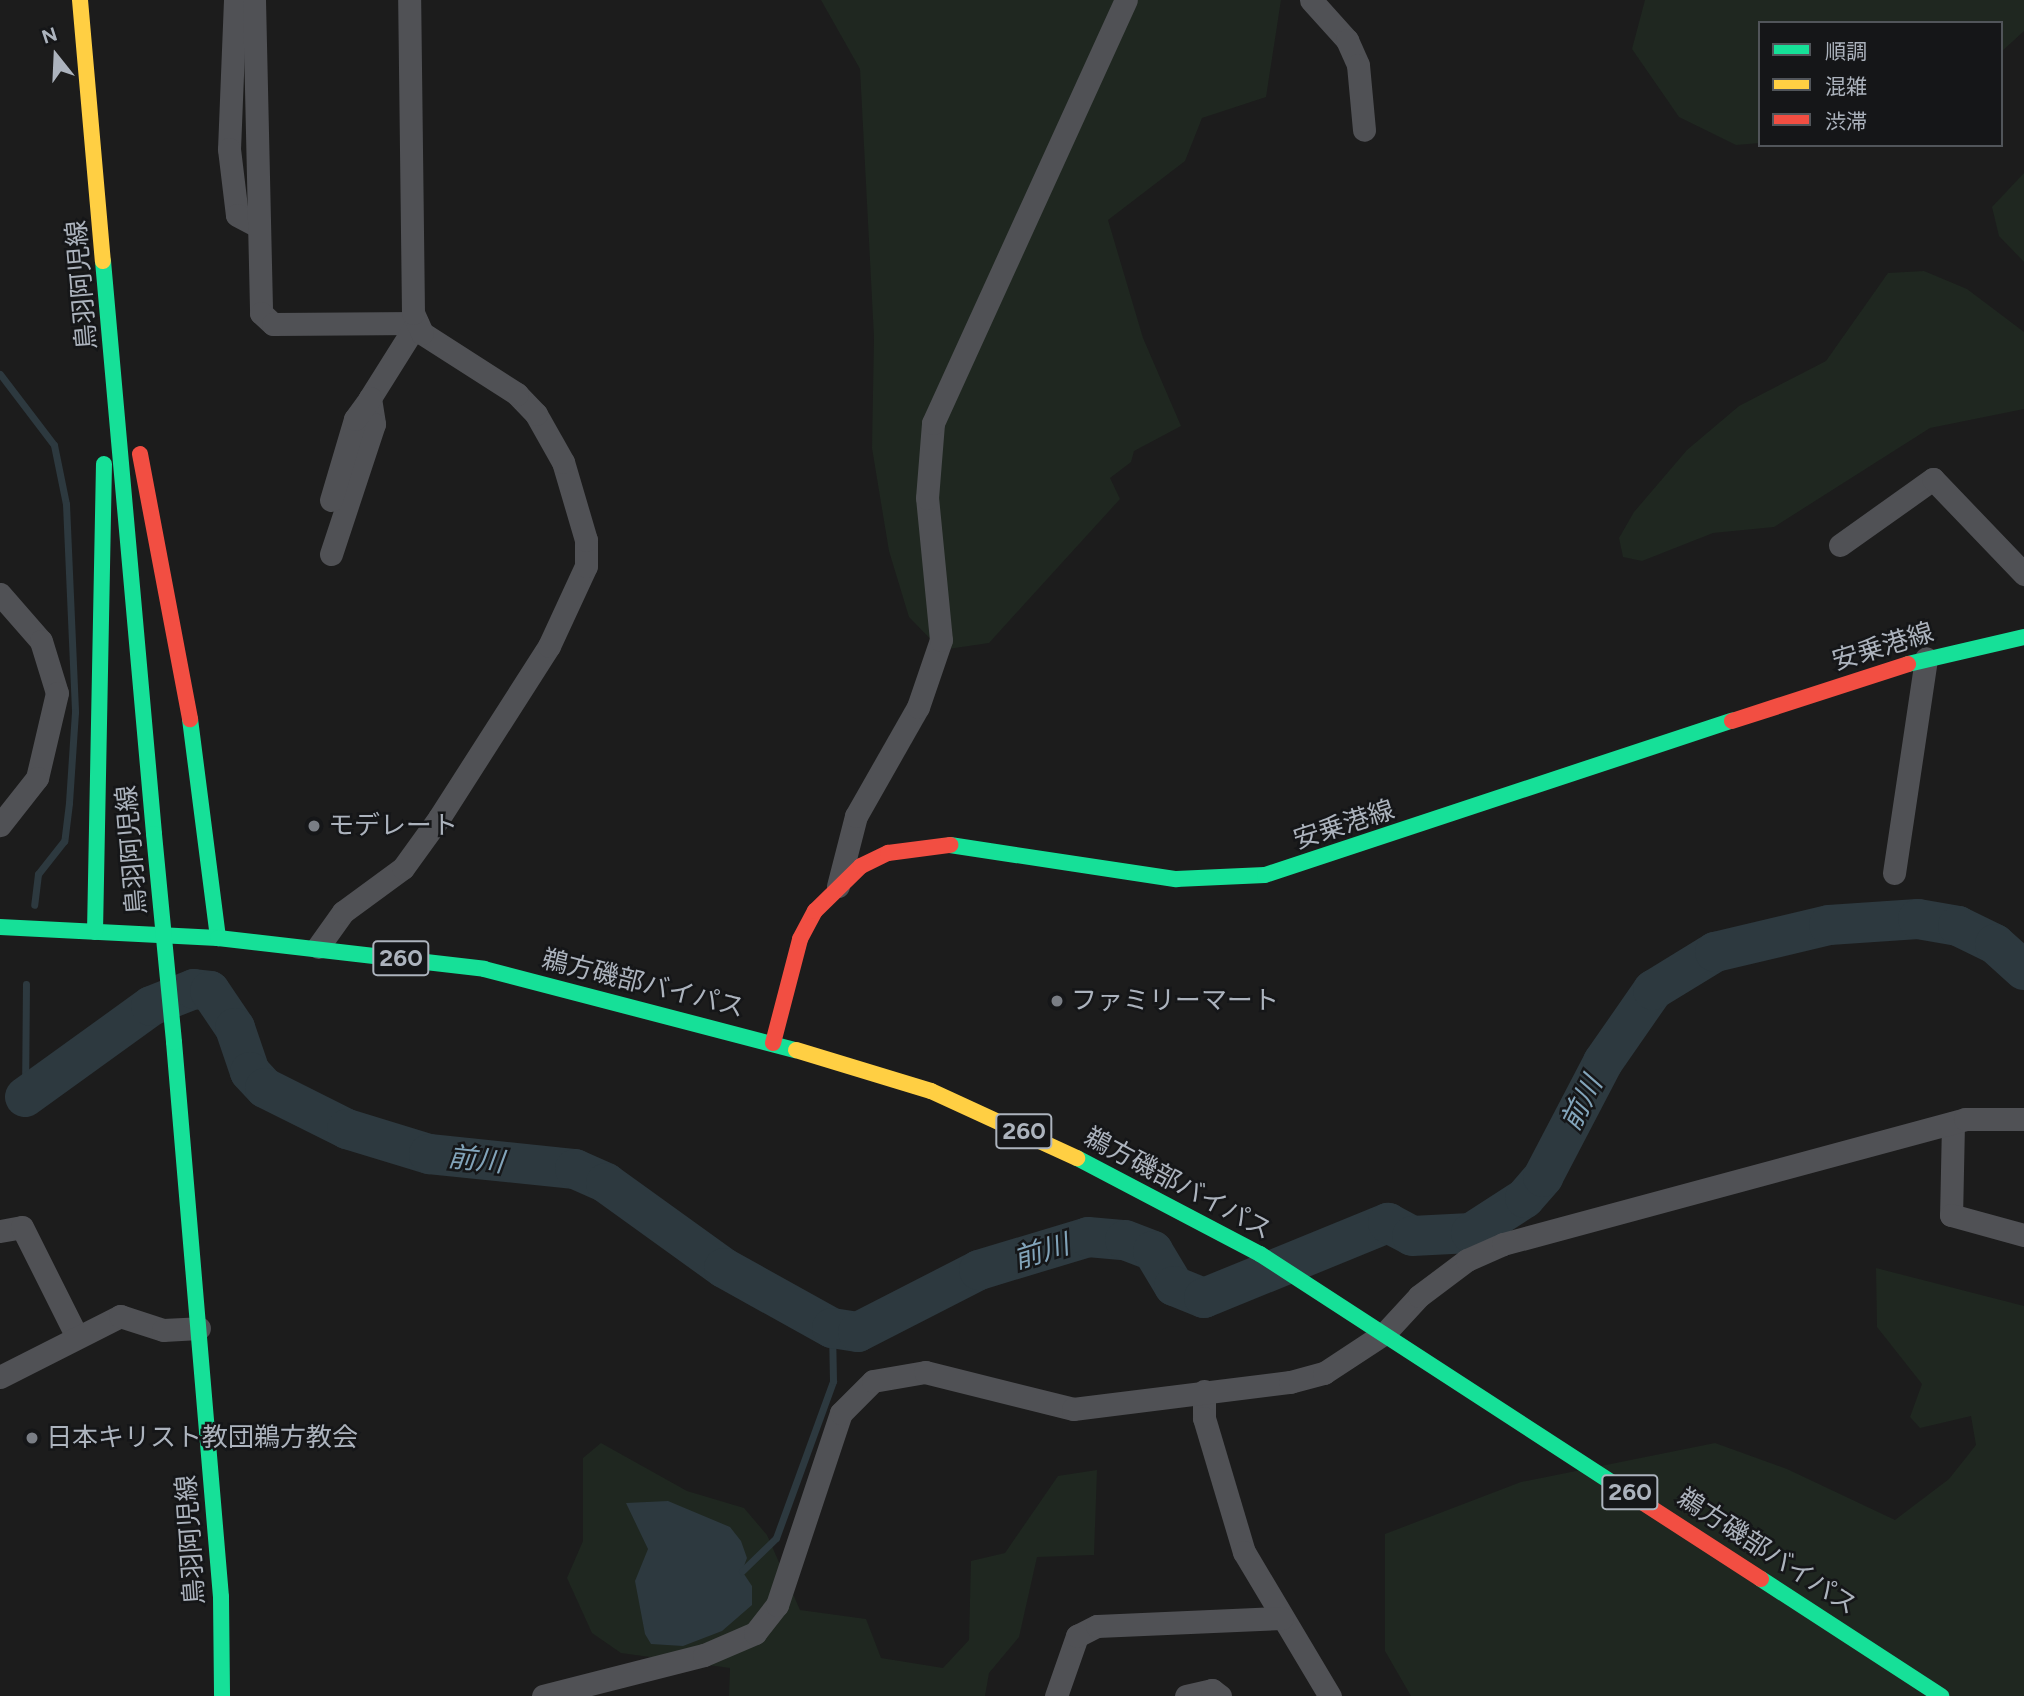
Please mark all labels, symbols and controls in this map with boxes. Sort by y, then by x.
north arrow [21,21,91,91]
legend [1758,21,2003,147]
text: N [39,22,60,49]
text: 順調 [1825,39,1867,64]
text: 混雑 [1825,74,1867,99]
text: 渋滞 [1825,109,1867,134]
street label: 鳥羽阿児線 [61,219,103,351]
street label: 安乗港線 [1829,617,1937,677]
street label: 鳥羽阿児線 [111,784,153,916]
street label: 安乗港線 [1290,794,1398,856]
place label: モデレート [328,810,458,842]
marker: モデレート [306,818,322,834]
road number: 260 [371,938,431,978]
street label: 鵜方磯部バイパス [538,944,748,1024]
place label: ファミリーマート [1071,985,1279,1017]
marker: ファミリーマート [1049,993,1065,1009]
water label: 前川 [1553,1070,1609,1136]
road number: 260 [994,1111,1054,1152]
street label: 鵜方磯部バイパス [1079,1121,1277,1247]
water label: 前川 [446,1139,506,1179]
water label: 前川 [1009,1227,1073,1275]
place label: 日本キリスト教団鵜方教会 [46,1422,358,1454]
marker: 日本キリスト教団鵜方教会 [24,1430,40,1446]
road number: 260 [1600,1472,1660,1512]
street label: 鳥羽阿児線 [171,1474,211,1606]
street label: 鵜方磯部バイパス [1671,1482,1863,1622]

